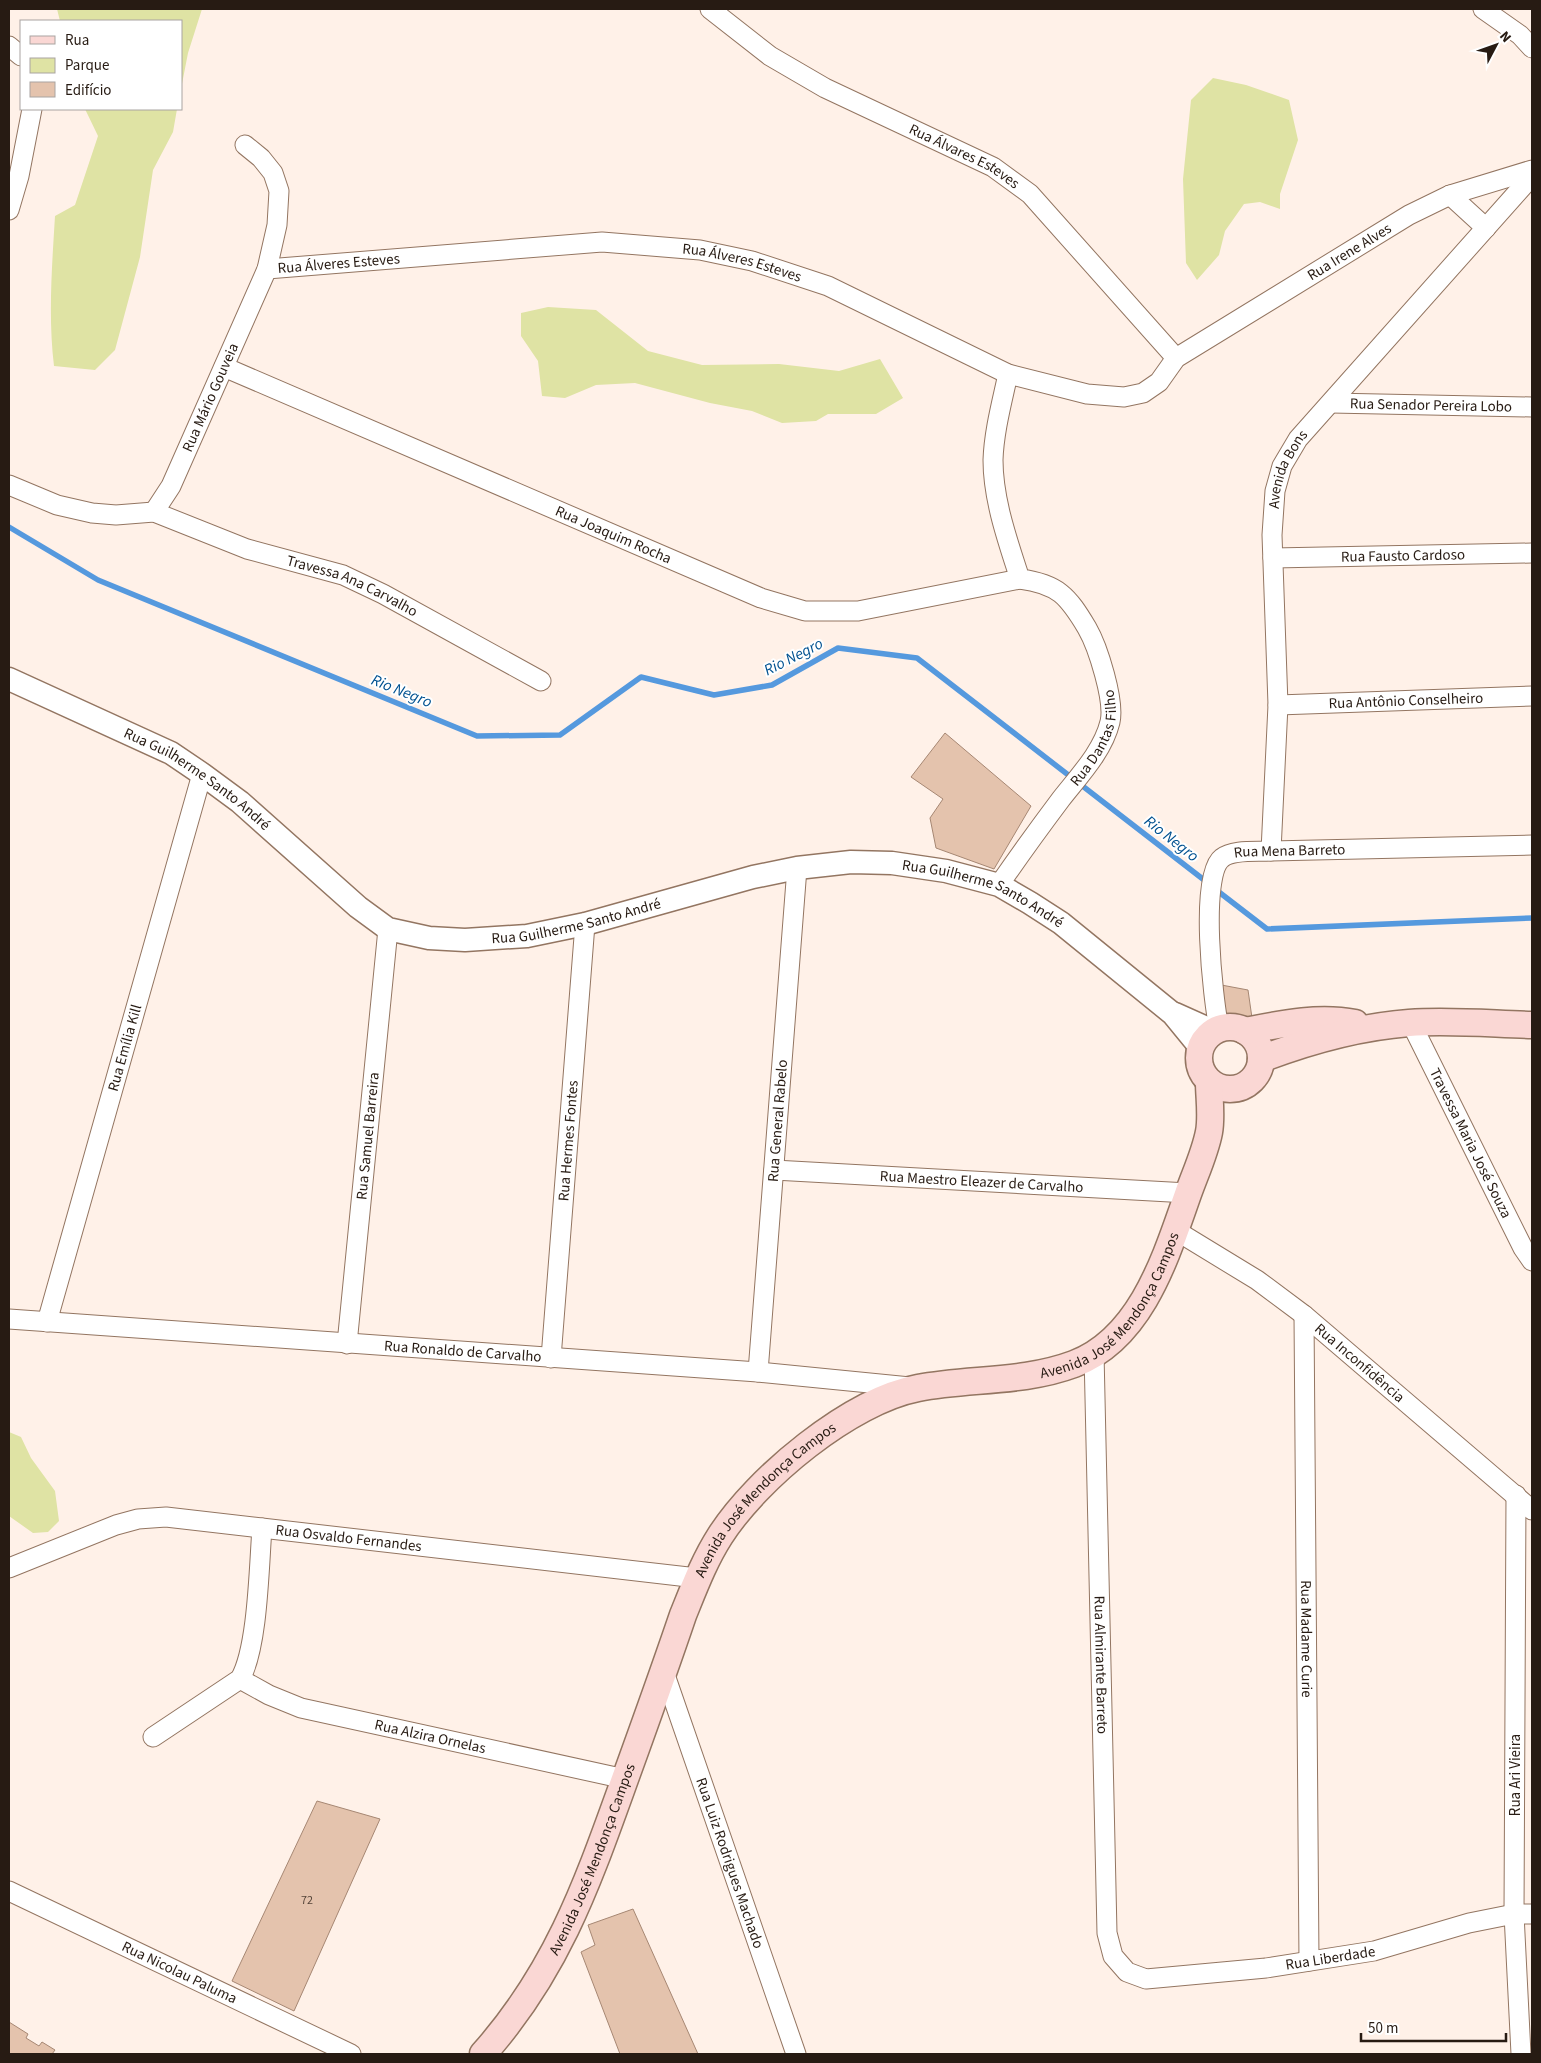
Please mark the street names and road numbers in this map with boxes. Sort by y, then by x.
street label: Rua Álvares Esteves [905,119,1024,194]
street label: Rua Irene Alves [1303,218,1395,286]
street label: Rua Álveres Esteves [681,239,804,288]
street label: Rua Álveres Esteves [277,248,401,279]
street label: Rua Mário Gouveia [177,340,244,455]
street label: Rua Senador Pereira Lobo [1350,393,1512,418]
street label: Avenida Bons [1264,425,1313,509]
street label: Rua Joaquim Rocha [552,501,675,569]
street label: Rua Fausto Cardoso [1341,544,1465,568]
street label: Travessa Ana Carvalho [284,550,421,622]
street label: Rua Dantas Filho [1065,688,1122,791]
street label: Rua Antônio Conselheiro [1328,688,1484,714]
street label: Rua Guilherme Santo André [120,723,275,835]
street label: Rua Mena Barreto [1232,839,1345,864]
street label: Rua Guilherme Santo André [901,855,1068,933]
street label: Rua Guilherme Santo André [491,893,663,949]
street label: Rua Emília Kill [103,1002,147,1094]
street label: Rua General Rabelo [763,1059,793,1183]
street label: Travessa Maria José Souza [1424,1065,1517,1222]
street label: Rua Samuel Barreira [351,1071,385,1201]
street label: Rua Hermes Fontes [553,1079,584,1202]
street label: Rua Maestro Eleazer de Carvalho [879,1166,1084,1198]
street label: Avenida José Mendonça Campos [1038,1230,1185,1384]
street label: Rua Inconfidência [1310,1318,1409,1408]
street label: Rua Ronaldo de Carvalho [383,1336,542,1368]
street label: Avenida José Mendonça Campos [690,1418,840,1581]
street label: Rua Osvaldo Fernandes [274,1520,423,1557]
street label: Rua Madame Curie [1295,1580,1317,1698]
street label: Rua Almirante Barreto [1088,1596,1113,1734]
street label: Rua Alzira Ornelas [373,1714,488,1759]
street label: Rua Ari Vieira [1505,1734,1526,1816]
street label: Avenida José Mendonça Campos [544,1761,641,1959]
street label: Rua Luiz Rodrigues Machado [690,1775,769,1951]
street label: Rua Nicolau Paluma [118,1936,241,2009]
street label: Rua Liberdade [1284,1941,1377,1976]

